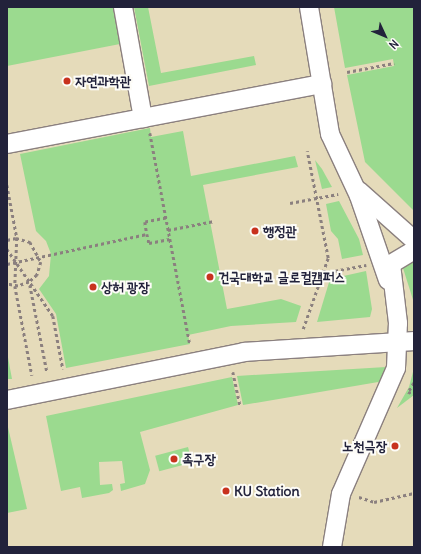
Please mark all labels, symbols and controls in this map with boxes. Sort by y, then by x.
north arrow [365,16,405,56]
text: N [386,37,401,52]
place label: 자연과학관 [75,73,131,89]
marker: 자연과학관 [62,76,72,86]
place label: 행정관 [263,223,297,239]
marker: 행정관 [250,226,260,236]
place label: 건국대학교 글로컬캠퍼스 [218,269,345,285]
marker: 건국대학교 글로컬캠퍼스 [205,272,215,282]
place label: 상허 광장 [101,279,149,295]
marker: 상허 광장 [88,282,98,292]
place label: 노천극장 [342,438,387,454]
marker: 노천극장 [390,441,400,451]
place label: 족구장 [182,451,216,467]
marker: 족구장 [169,454,179,464]
place label: KU Station [234,483,300,499]
marker: KU Station [221,486,231,496]

